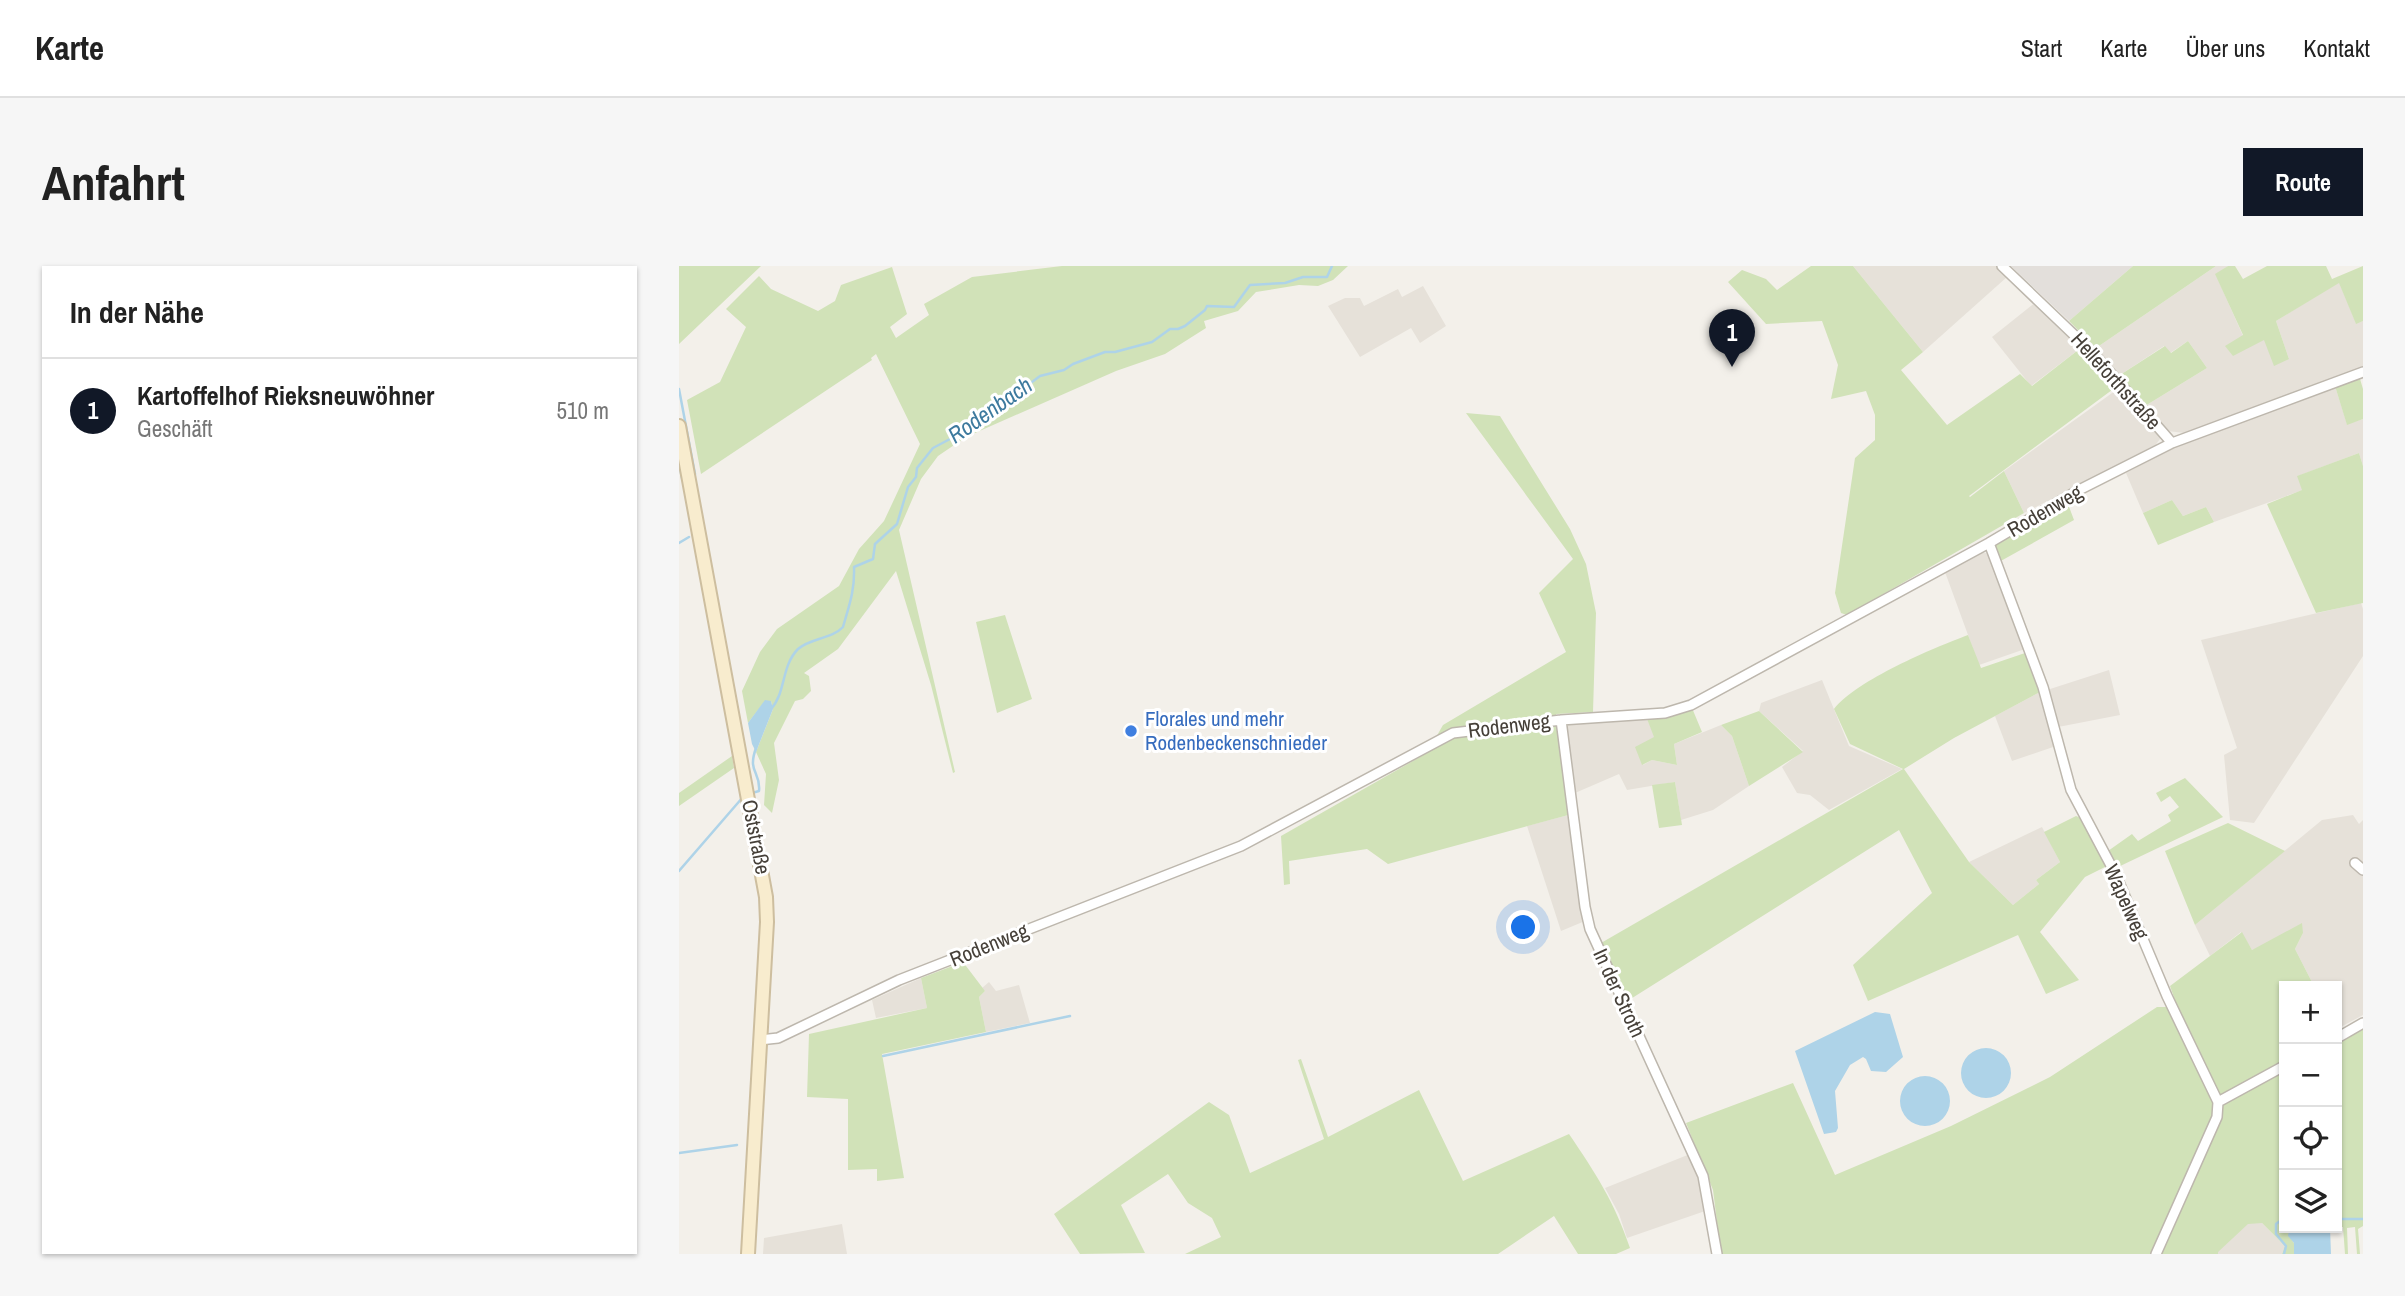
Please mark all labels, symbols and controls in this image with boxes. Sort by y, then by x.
text: Karte [35,26,104,70]
text: Start [2021,32,2062,64]
text: Karte [2100,32,2147,64]
text: Über uns [2185,32,2265,64]
text: Kontakt [2303,32,2370,64]
button: Route [2243,148,2363,216]
text: Anfahrt [42,149,185,215]
text: In der Nähe [70,292,204,332]
pin: 1 [1709,309,1755,367]
street label: Helleforthstraße [2065,325,2168,436]
water label: Rodenbach [941,369,1038,450]
text: Kartoffelhof Rieksneuwöhner [137,378,434,413]
text: 1 [88,395,98,426]
text: 510 m [557,395,609,426]
text: Geschäft [137,413,213,444]
street label: Rodenweg [2002,477,2088,544]
place label: Florales und mehr Rodenbeckenschnieder [1145,704,1327,757]
street label: Rodenweg [1466,706,1552,745]
marker: Florales und mehr Rodenbeckenschnieder [1123,723,1139,739]
street label: Oststraße [735,797,778,877]
street label: Wapelweg [2097,859,2156,945]
your location [1506,910,1540,944]
street label: Rodenweg [945,916,1033,973]
street label: In der Stroth [1586,944,1653,1042]
map controls [2279,981,2342,1233]
button: + [2279,981,2342,1044]
button: − [2279,1044,2342,1107]
button: locate [2279,1107,2342,1170]
button: layers [2279,1170,2342,1233]

